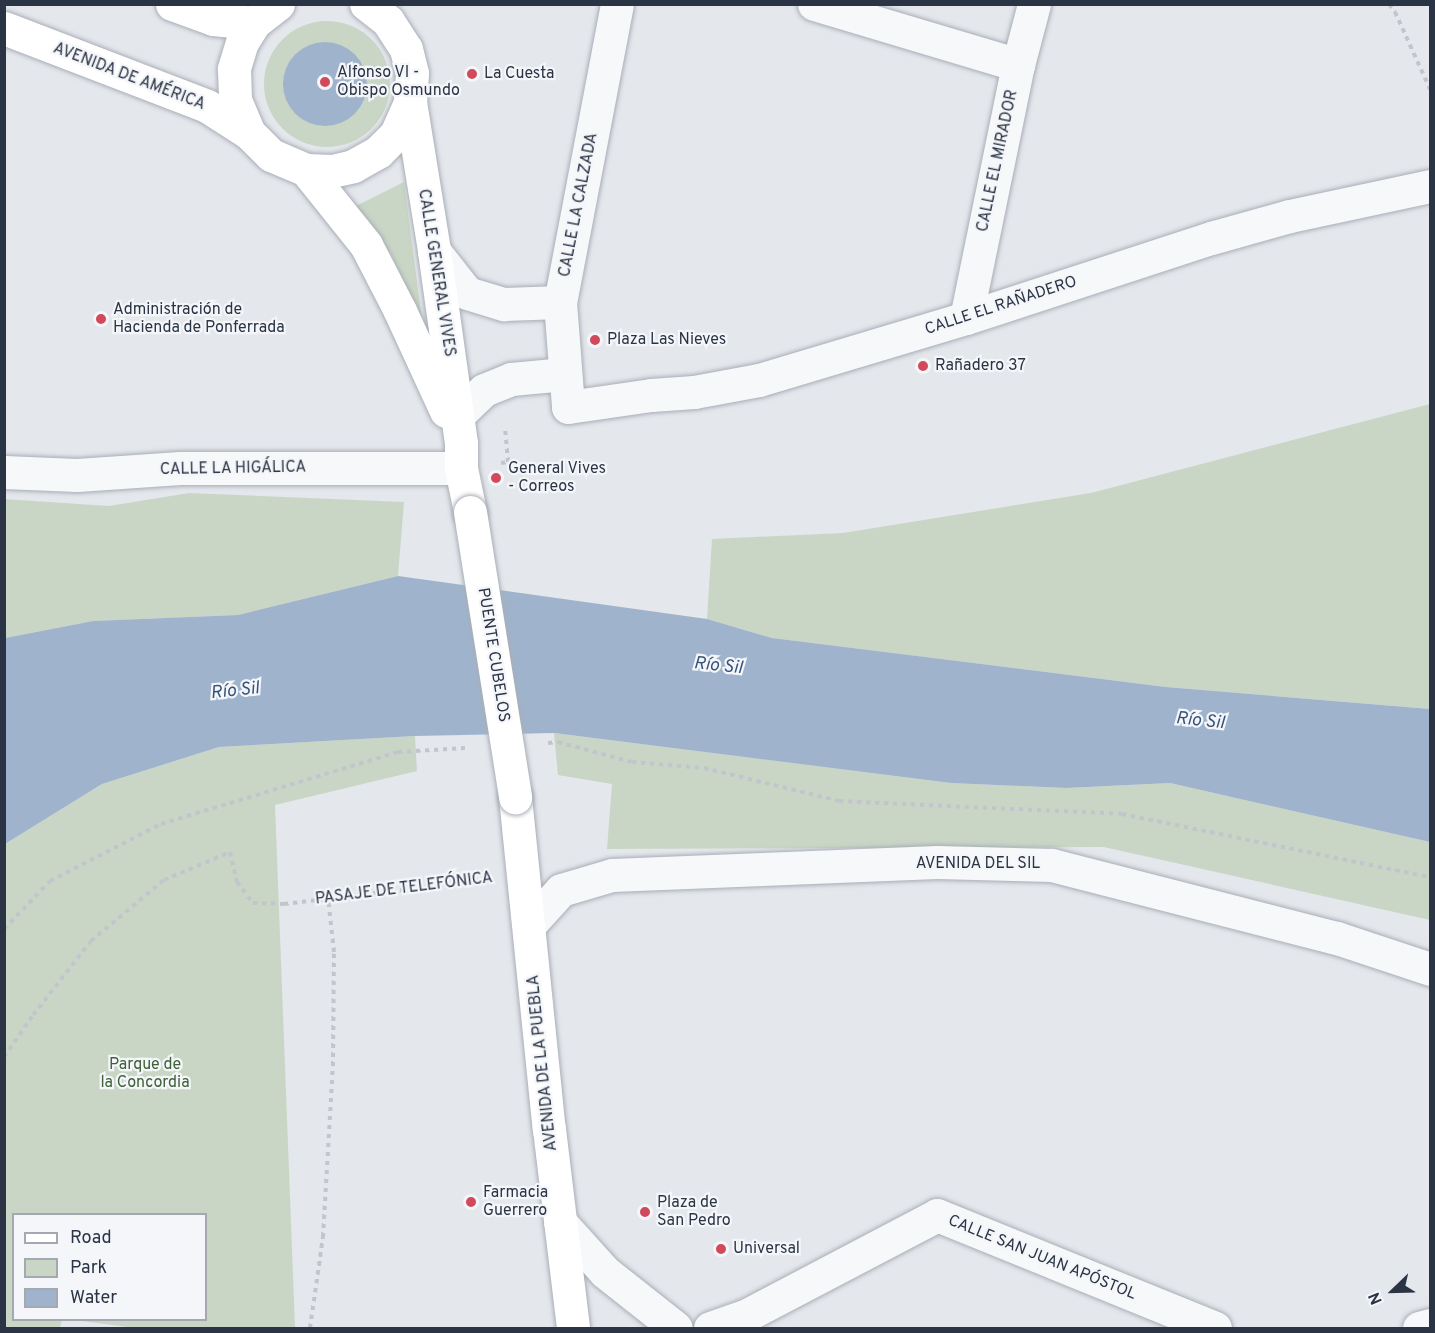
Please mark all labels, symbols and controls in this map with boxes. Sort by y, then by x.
street label: AVENIDA DE AMÉRICA [50,39,208,115]
place label: Alfonso VI - Obispo Osmundo [337,63,460,101]
place label: La Cuesta [484,64,554,84]
marker: La Cuesta [465,67,479,81]
marker: Alfonso VI - Obispo Osmundo [318,75,332,89]
street label: CALLE EL MIRADOR [974,88,1022,234]
street label: CALLE LA CALZADA [556,131,602,279]
street label: CALLE GENERAL VIVES [413,187,459,359]
street label: CALLE EL RAÑADERO [922,272,1080,340]
place label: Administración de Hacienda de Ponferrada [113,300,285,338]
marker: Administración de Hacienda de Ponferrada [94,312,108,326]
place label: Plaza Las Nieves [607,330,726,350]
marker: Plaza Las Nieves [588,333,602,347]
place label: Rañadero 37 [935,356,1026,376]
marker: Rañadero 37 [916,359,930,373]
street label: CALLE LA HIGÁLICA [159,458,307,480]
place label: General Vives - Correos [508,459,607,497]
marker: General Vives - Correos [489,471,503,485]
street label: PUENTE CUBELOS [473,586,513,724]
water label: Río Sil [693,654,743,680]
water label: Río Sil [210,679,260,705]
water label: Río Sil [1175,709,1225,735]
street label: AVENIDA DEL SIL [915,854,1041,874]
street label: PASAJE DE TELEFÓNICA [314,869,494,909]
street label: AVENIDA DE LA PUEBLA [524,973,562,1153]
park label: Parque de la Concordia [100,1055,190,1093]
place label: Farmacia Guerrero [483,1183,548,1221]
place label: Plaza de San Pedro [657,1193,731,1231]
marker: Farmacia Guerrero [464,1195,478,1209]
marker: Plaza de San Pedro [638,1205,652,1219]
street label: CALLE SAN JUAN APÓSTOL [945,1211,1139,1305]
legend [12,1213,207,1321]
text: Road [70,1227,112,1250]
place label: Universal [733,1239,800,1259]
marker: Universal [714,1242,728,1256]
text: Park [70,1257,107,1280]
north arrow [1363,1261,1423,1321]
text: Water [70,1287,117,1310]
text: N [1365,1289,1388,1307]

